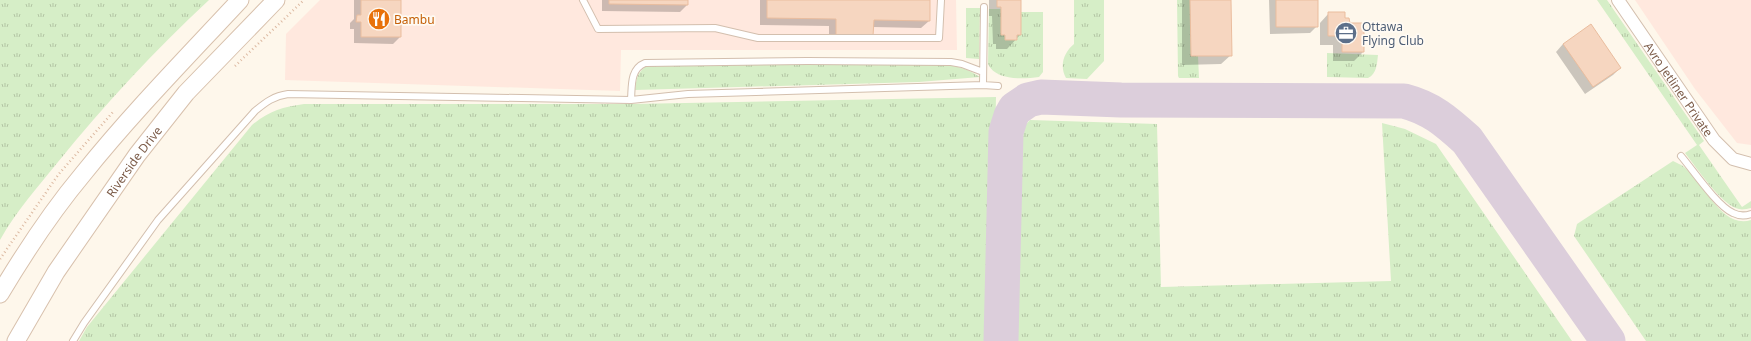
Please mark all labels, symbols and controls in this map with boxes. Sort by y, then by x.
restaurant icon: Bambu [366,6,392,32]
place label: Bambu [394,11,435,28]
place label: Ottawa Flying Club [1362,18,1424,49]
office icon: Ottawa Flying Club [1333,20,1359,46]
street label: Avro Jetliner Private [1641,38,1718,140]
street label: Riverside Drive [102,122,166,200]

